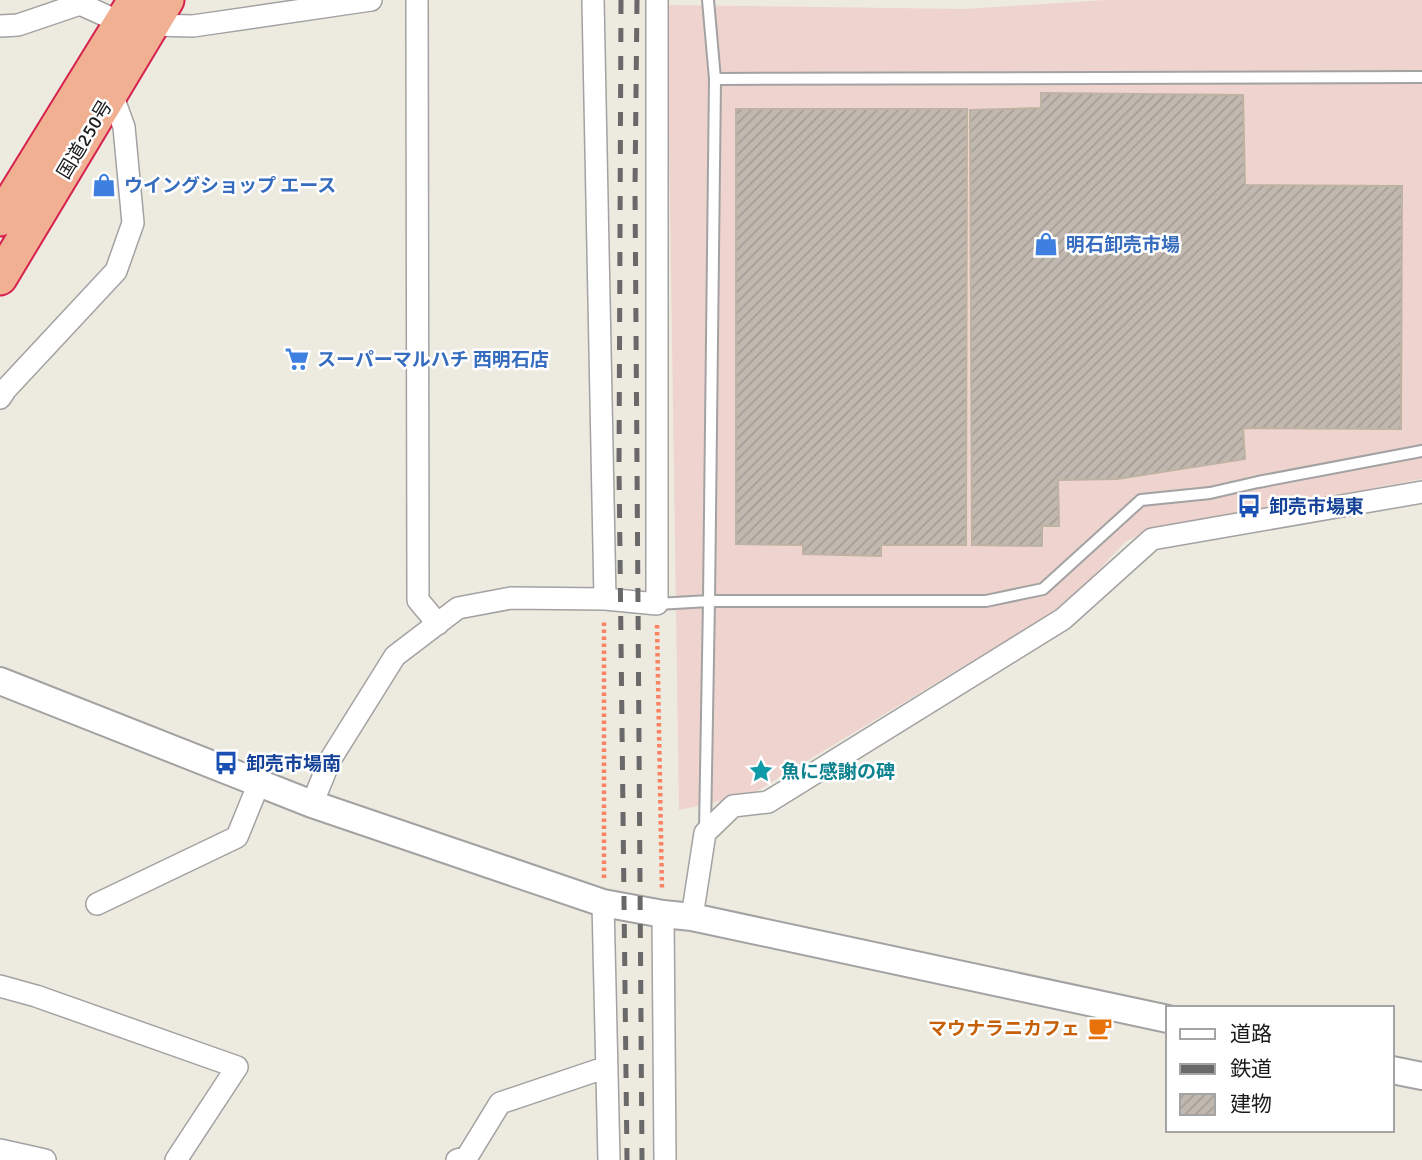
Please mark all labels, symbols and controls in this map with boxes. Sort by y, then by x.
street label: 国道250号 [52,96,118,183]
shop icon: ウイングショップ エース [90,171,118,199]
place label: ウイングショップ エース [124,174,336,198]
shop icon: 明石卸売市場 [1032,230,1060,258]
place label: 明石卸売市場 [1066,233,1180,257]
supermarket icon: スーパーマルハチ 西明石店 [283,345,311,373]
place label: スーパーマルハチ 西明石店 [317,348,549,372]
bus stop icon: 卸売市場東 [1235,492,1263,520]
place label: 卸売市場東 [1269,495,1364,519]
bus stop icon: 卸売市場南 [212,749,240,777]
place label: 卸売市場南 [246,752,341,776]
place icon: 魚に感謝の碑 [747,757,775,785]
place label: 魚に感謝の碑 [781,760,895,784]
legend [1166,1006,1394,1132]
cafe icon: マウナラニカフェ [1086,1014,1114,1042]
place label: マウナラニカフェ [928,1017,1080,1041]
text: 道路 [1230,1021,1272,1047]
text: 鉄道 [1230,1056,1272,1082]
text: 建物 [1230,1091,1272,1117]

